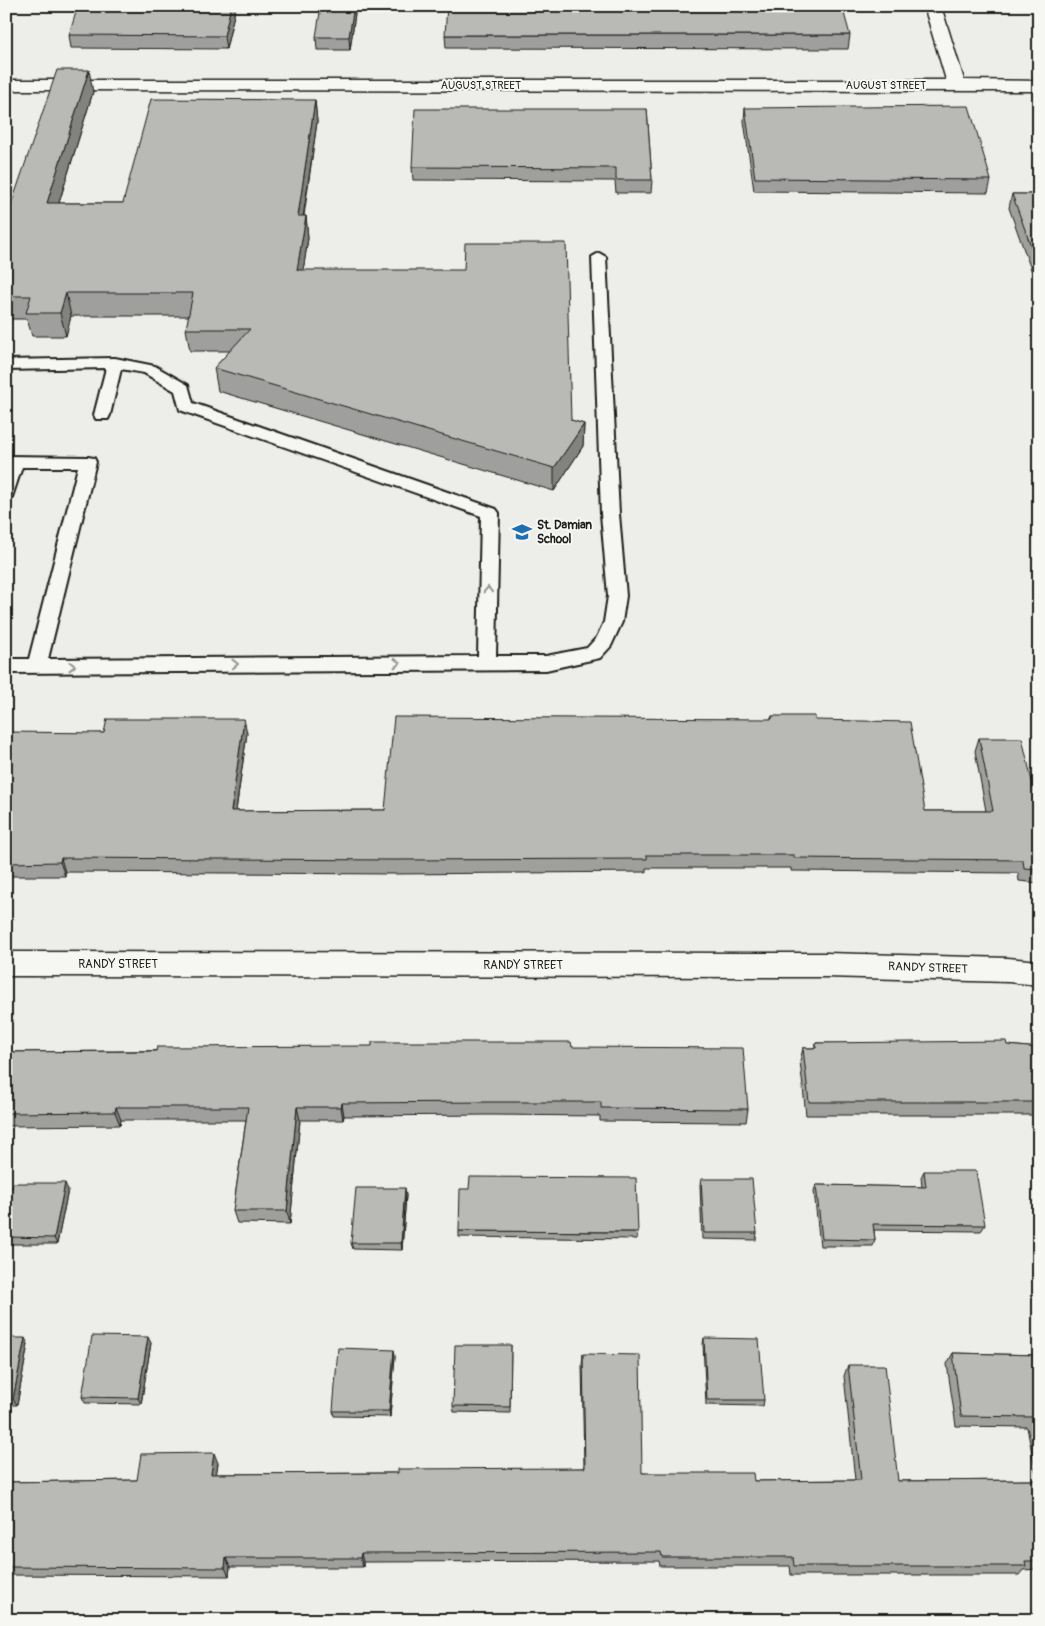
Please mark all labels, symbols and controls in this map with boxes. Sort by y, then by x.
street label: AUGUST STREET [441,79,521,92]
street label: AUGUST STREET [846,79,926,92]
place label: St. Damian School [537,518,592,547]
school or university icon: St. Damian School [511,521,533,543]
one-way arrow [483,586,494,594]
one-way arrow [394,658,402,668]
one-way arrow [232,659,239,669]
one-way arrow [69,661,77,671]
street label: RANDY STREET [78,957,158,972]
street label: RANDY STREET [483,958,563,973]
street label: RANDY STREET [888,959,968,977]

